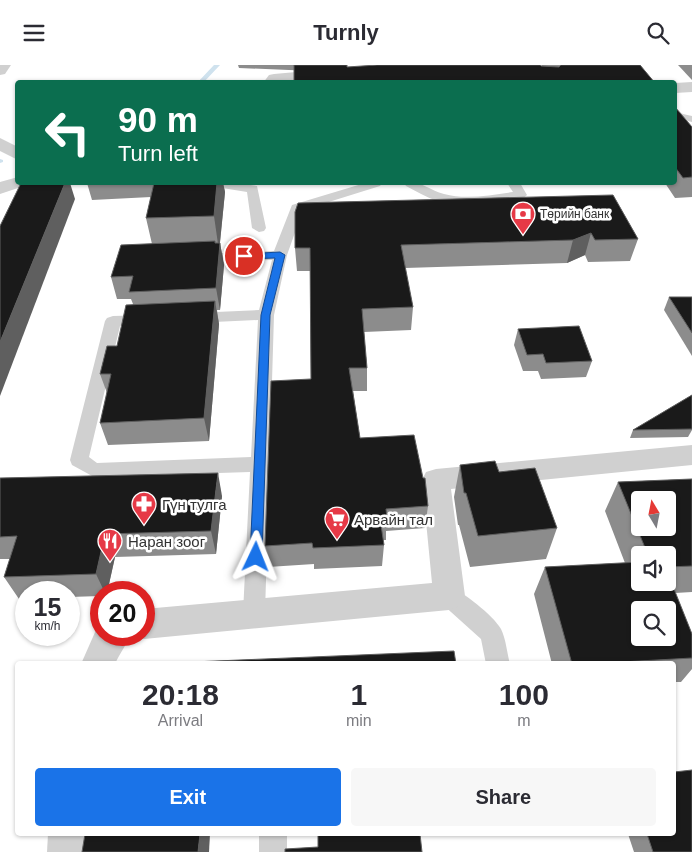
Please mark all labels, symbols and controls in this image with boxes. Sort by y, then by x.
icon: menu [20,19,48,47]
icon: search [644,19,672,47]
text: Turnly [313,20,379,45]
icon: left [35,100,100,165]
text: 90 m [118,100,198,139]
text: Turn left [118,141,198,166]
bank icon: Төрийн банк [510,201,536,235]
place label: Төрийн банк [540,207,610,221]
pin [223,235,265,277]
icon: arrive [230,242,258,270]
pharmacy icon: Гүн тулга [131,491,157,525]
north arrow [631,491,676,536]
map controls [631,491,676,646]
place label: Гүн тулга [162,496,227,513]
supermarket icon: Арвайн тал [324,506,350,540]
place label: Арвайн тал [354,511,433,528]
restaurant icon: Наран зоог [97,528,123,562]
position arrow [229,530,281,582]
place label: Наран зоог [128,533,206,550]
button: sound [631,546,676,591]
speed limit sign: 20 [90,581,155,646]
text: 15 [34,593,61,621]
button: search [631,601,676,646]
text: km/h [34,619,61,633]
text: 20:18 [142,678,219,711]
text: 1 [350,678,367,711]
text: 100 [499,678,549,711]
text: Arrival [158,712,203,729]
text: min [346,712,372,729]
text: m [517,712,530,729]
button: Exit [35,768,341,826]
button: Share [351,768,656,826]

